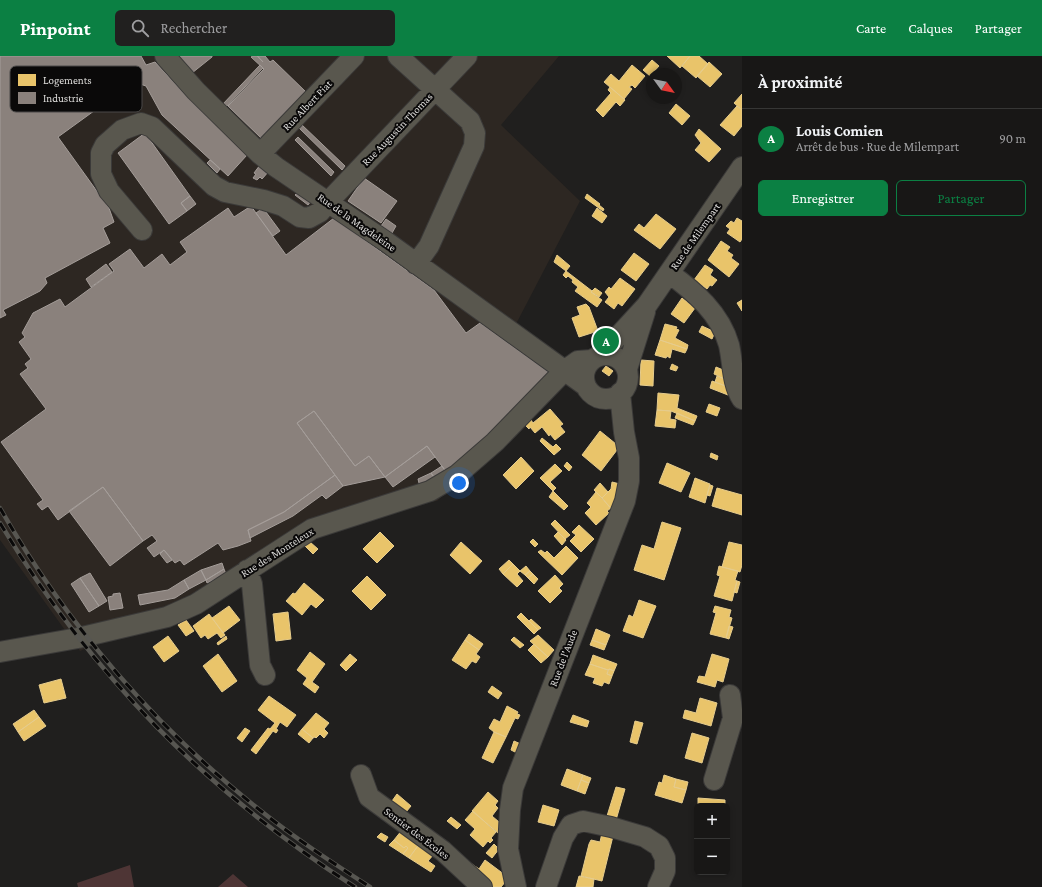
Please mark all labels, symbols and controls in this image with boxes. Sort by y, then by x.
search box [115,10,395,46]
icon: search [129,17,151,39]
text: Pinpoint [20,18,91,39]
text: Rechercher [161,20,227,36]
text: Carte [856,20,886,36]
text: Calques [908,20,953,36]
text: Partager [975,20,1022,36]
legend [10,66,142,112]
north arrow [646,68,682,104]
text: À proximité [758,73,842,92]
text: Logements [43,74,91,87]
street label: Rue Albert Piat [280,77,334,133]
street label: Rue Augustin Thomas [359,90,435,168]
text: Industrie [43,92,84,104]
text: Louis Comien [796,123,883,139]
text: A [767,131,775,146]
text: 90 m [999,131,1026,146]
text: Arrêt de bus · Rue de Milempart [796,139,959,154]
button: Enregistrer [758,180,888,216]
button: Partager [896,180,1026,216]
street label: Rue de la Magdeleine [315,190,399,254]
street label: Rue de Milempart [668,200,723,272]
pin: A [593,326,619,356]
your location [449,473,469,493]
street label: Rue des Monteleux [238,525,316,579]
street label: Rue de l'Aude [547,628,579,688]
map controls [694,803,730,875]
button: + [694,803,730,839]
street label: Sentier des Écoles [382,805,452,861]
button: − [694,839,730,875]

